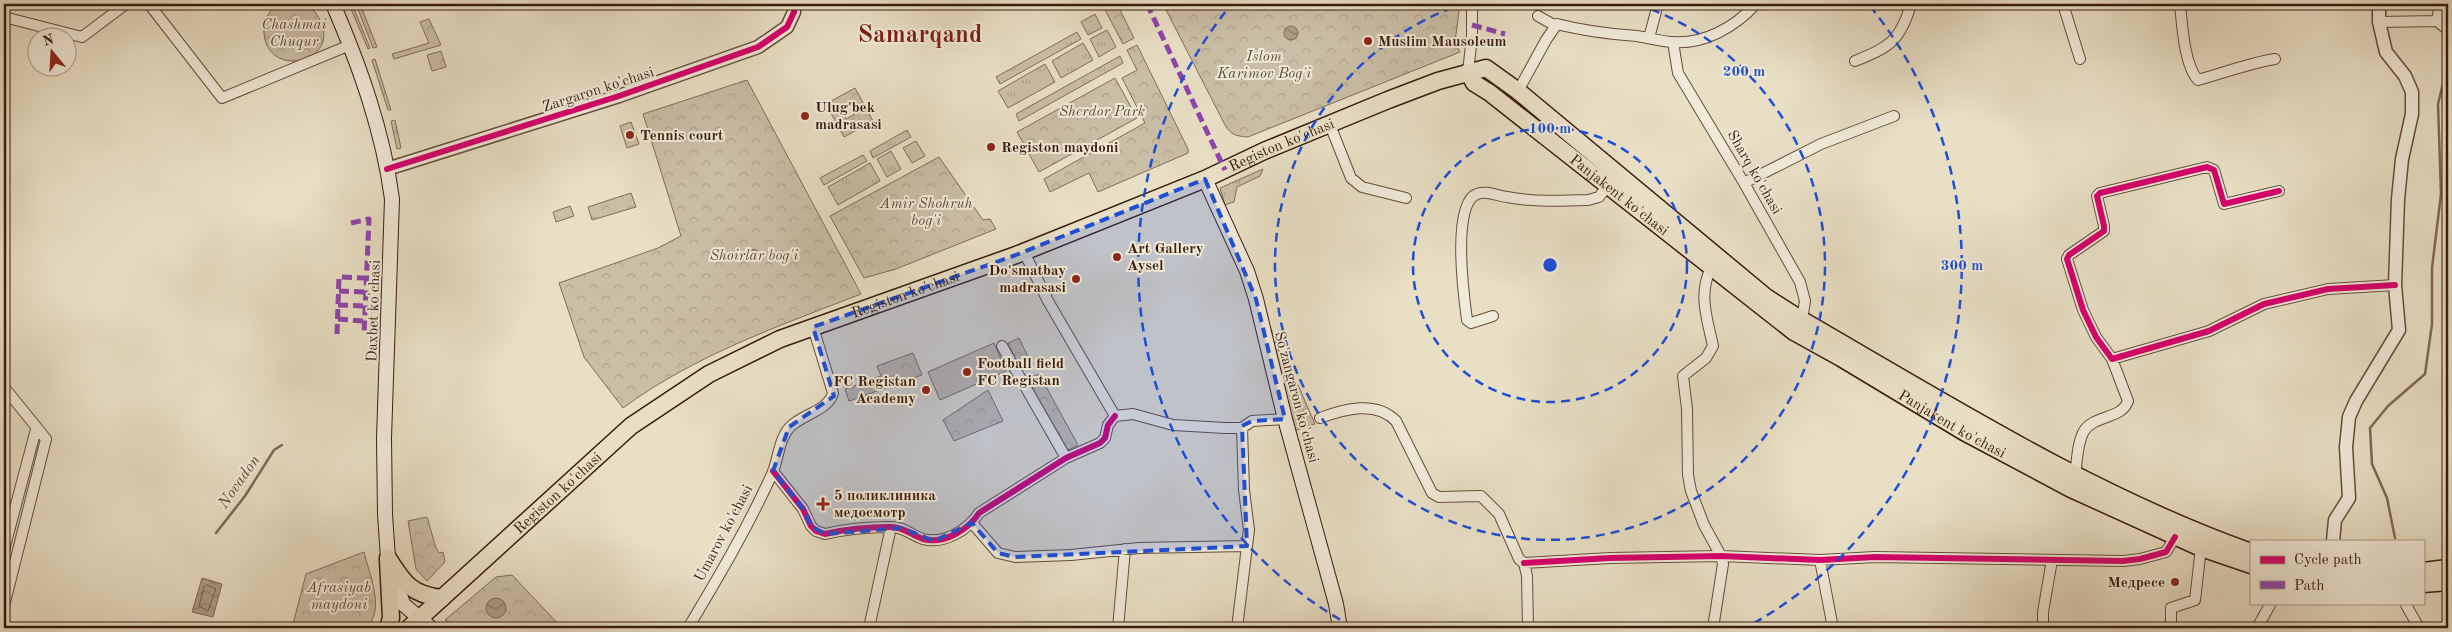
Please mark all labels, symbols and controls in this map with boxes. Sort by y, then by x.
park label: Chashmai Chuqur [262,18,326,50]
district label: Samarqand [858,23,982,48]
north arrow [28,28,78,78]
text: N [41,32,56,49]
marker: Muslim Mausoleum [1362,35,1374,47]
place label: Muslim Mausoleum [1378,35,1507,50]
park label: Islom Karimov Bog'i [1216,50,1311,82]
street label: Zargaron ko'chasi [541,65,656,116]
text: 200 m [1723,65,1765,80]
place label: Ulug'bek mаdrаsasi [815,101,882,133]
park label: Sherdor Park [1059,105,1145,120]
marker: Ulug'bek mаdrаsasi [799,110,811,122]
street label: Registon ko'chasi [1227,117,1337,175]
text: 100 m [1529,122,1571,137]
street label: Sharq ko'chasi [1724,128,1784,217]
marker: Tennis court [624,129,636,141]
place label: Tennis court [640,129,724,144]
marker: Registon maydoni [985,141,997,153]
place label: Registon maydoni [1001,141,1119,156]
street label: Panjakent ko'chasi [1566,153,1671,239]
park label: Amir Shohruh bog'i [879,197,973,229]
place label: Art Gallery Aysel [1127,242,1204,274]
park label: Shoirlar bog'i [710,249,798,264]
marker: Art Gallery Aysel [1111,251,1123,263]
centre of rings [1541,256,1559,274]
text: 300 m [1941,259,1983,274]
street label: Daxbet ko'chasi [365,260,384,363]
place label: Do'smatbay madrasasi [989,264,1066,296]
street label: Registon ko'chasi [850,270,961,322]
marker: Do'smatbay madrasasi [1070,273,1082,285]
street label: So'zangaron ko'chasi [1271,330,1320,465]
place label: Football field FC Registan [977,357,1064,389]
marker: Football field FC Registan [961,366,973,378]
place label: FC Registan Academy [833,375,916,407]
marker: FC Registan Academy [920,384,932,396]
street label: Panjakent ko'chasi [1895,388,2008,462]
street label: Registon ko'chasi [512,450,606,537]
water label: Novadon [215,453,264,513]
street label: Umarov ko'chasi [692,483,756,585]
place label: 5 поликлиника медосмотр [834,489,936,521]
marker: 5 поликлиника медосмотр [816,497,830,511]
legend [2250,540,2424,604]
text: Cycle path [2294,553,2362,568]
place label: Медресе [2107,576,2165,591]
marker: Медресе [2169,576,2181,588]
text: Path [2294,579,2324,594]
park label: Afrasiyab maydoni [306,581,371,613]

